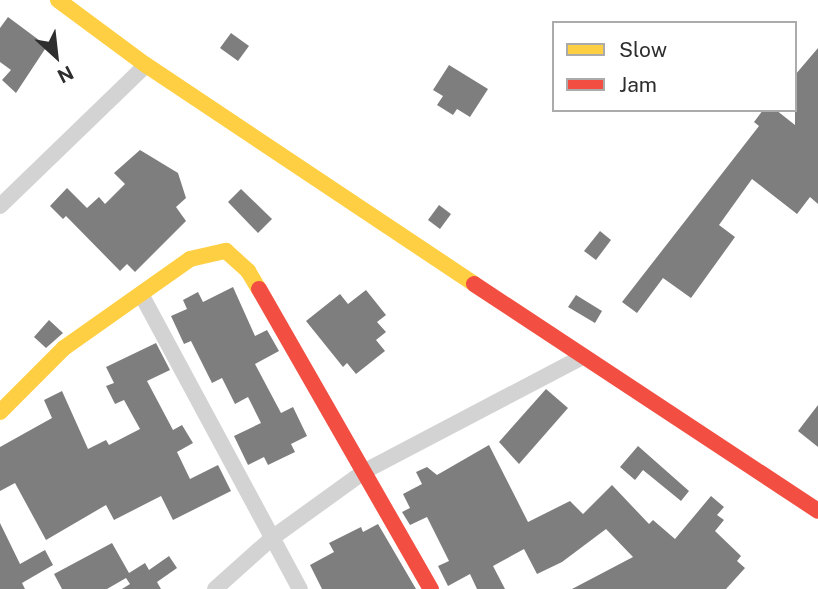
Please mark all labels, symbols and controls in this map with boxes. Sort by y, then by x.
north arrow [21,21,91,91]
legend [552,21,797,112]
text: Slow [619,37,667,62]
text: N [54,62,77,88]
text: Jam [619,72,657,97]

